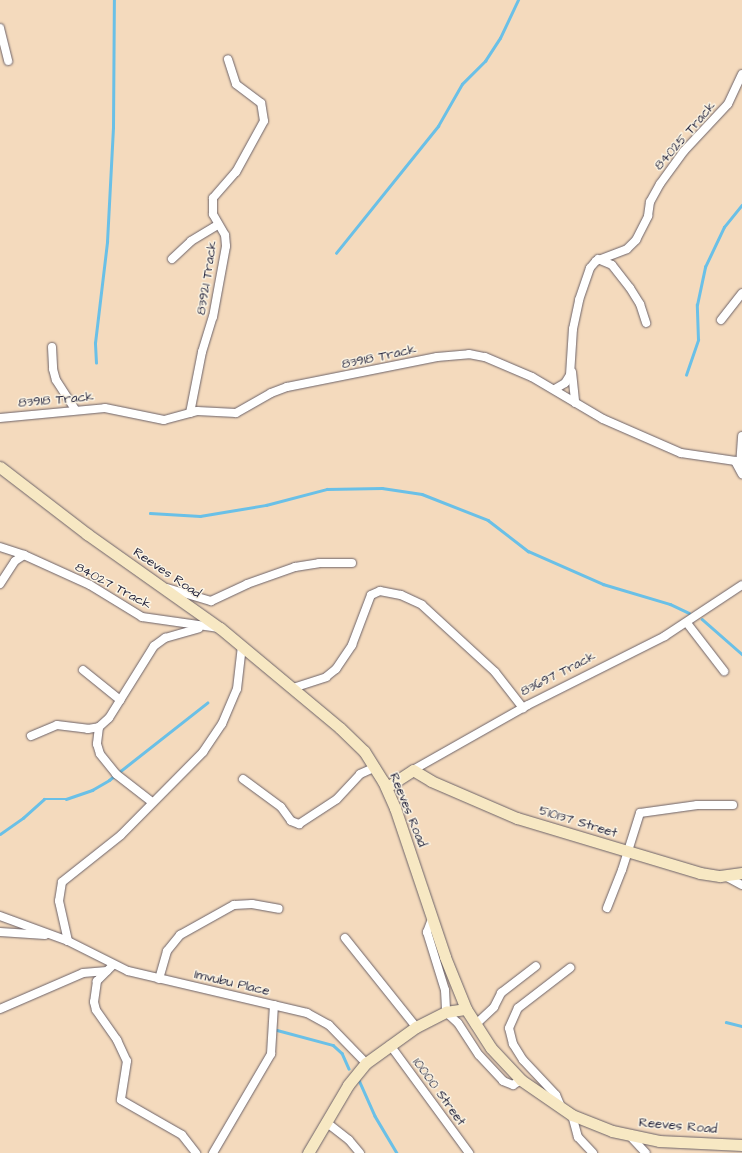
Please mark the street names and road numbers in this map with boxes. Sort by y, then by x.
street label: 84025 Track [651,99,719,173]
street label: 83921 Track [193,240,221,316]
street label: 83918 Track [340,341,418,373]
street label: 83918 Track [18,389,94,411]
street label: Reeves Road [130,545,204,601]
street label: 84027 Track [72,559,154,613]
street label: 83697 Track [518,648,598,700]
street label: Reeves Road [386,771,430,849]
street label: 510137 Street [537,803,619,841]
street label: Imvubu Place [193,967,271,999]
street label: 10000 Street [409,1055,469,1129]
street label: Reeves Road [638,1115,718,1137]

